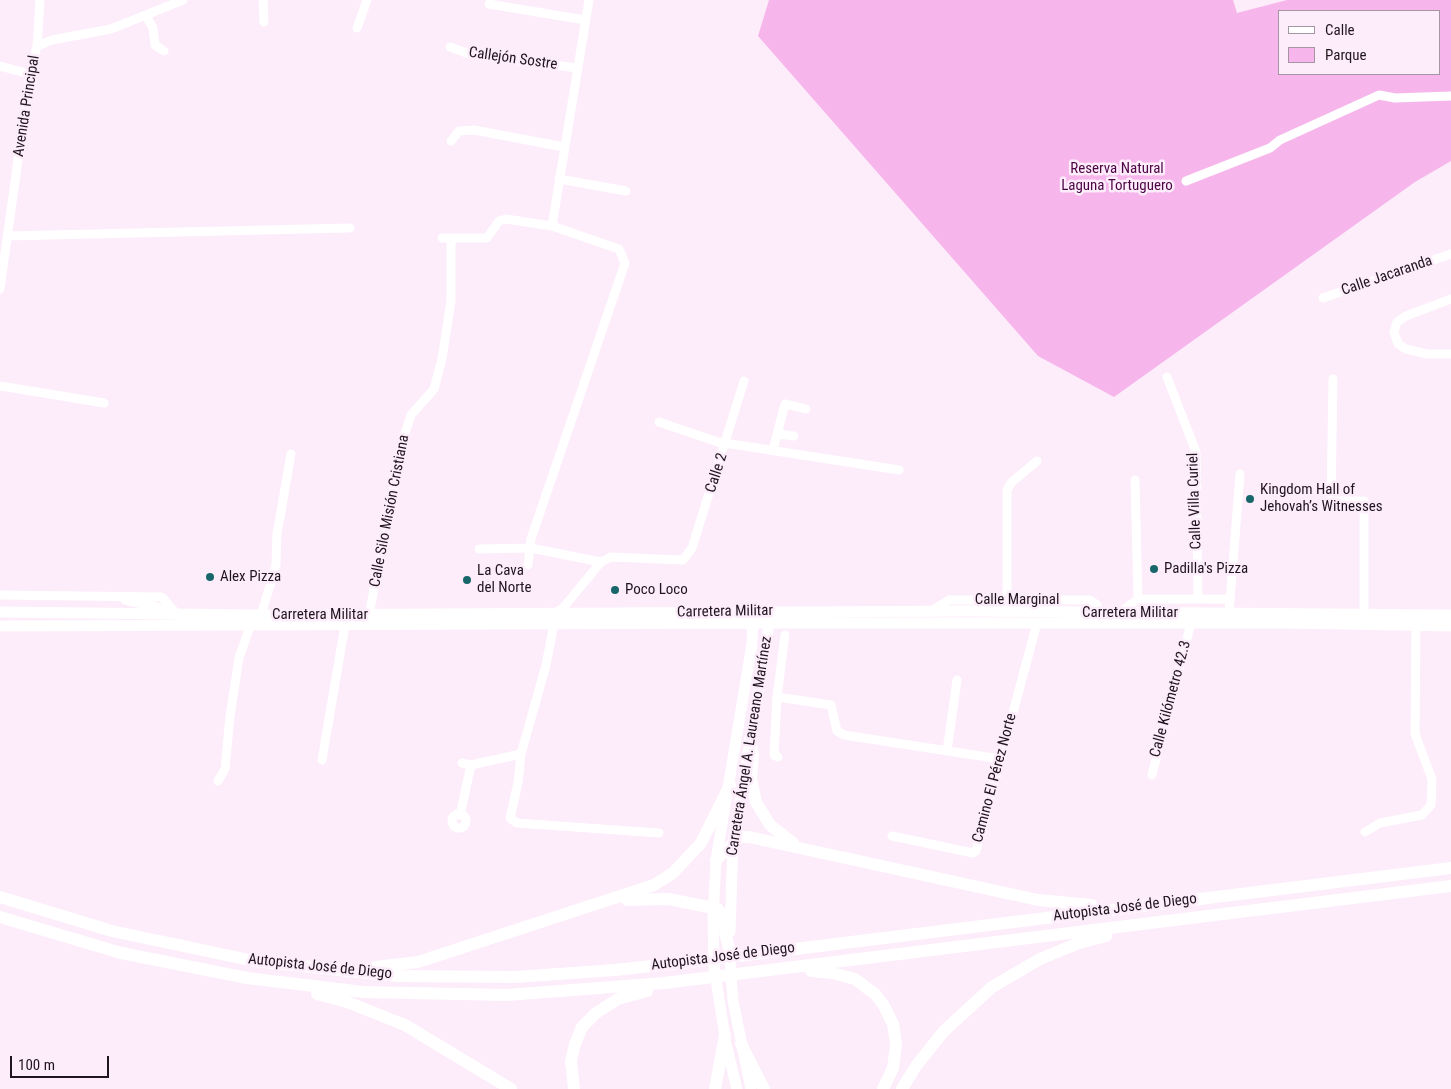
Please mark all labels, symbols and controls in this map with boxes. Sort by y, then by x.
legend [1278,10,1441,75]
text: Calle [1325,21,1355,39]
street label: Callejón Sostre [468,44,558,74]
text: Parque [1325,46,1367,64]
street label: Avenida Principal [10,54,44,158]
park label: Reserva Natural Laguna Tortuguero [1061,160,1173,195]
street label: Calle Jacaranda [1339,252,1435,300]
street label: Calle Silo Misión Cristiana [366,433,414,589]
street label: Calle 2 [702,451,732,495]
street label: Calle Villa Curiel [1184,452,1206,550]
place label: Kingdom Hall of Jehovah’s Witnesses [1260,481,1383,516]
marker: Kingdom Hall of Jehovah’s Witnesses [1244,493,1256,505]
place label: Padilla's Pizza [1164,560,1248,578]
place label: La Cava del Norte [477,562,532,597]
marker: Padilla's Pizza [1148,563,1160,575]
place label: Alex Pizza [220,568,281,586]
marker: Alex Pizza [204,571,216,583]
marker: La Cava del Norte [461,574,473,586]
place label: Poco Loco [625,581,688,599]
marker: Poco Loco [609,584,621,596]
street label: Calle Marginal [975,591,1059,609]
street label: Carretera Militar [677,602,773,622]
street label: Carretera Militar [1082,604,1178,622]
street label: Carretera Militar [272,606,368,624]
street label: Carretera Ángel A. Laureano Martínez [724,635,776,857]
street label: Calle Kilómetro 42.3 [1147,639,1195,759]
street label: Camino El Pérez Norte [969,711,1021,845]
street label: Autopista José de Diego [1052,890,1198,926]
street label: Autopista José de Diego [650,939,796,975]
street label: Autopista José de Diego [247,951,393,983]
scale bar [12,1046,111,1078]
text: 100 m [18,1056,55,1074]

